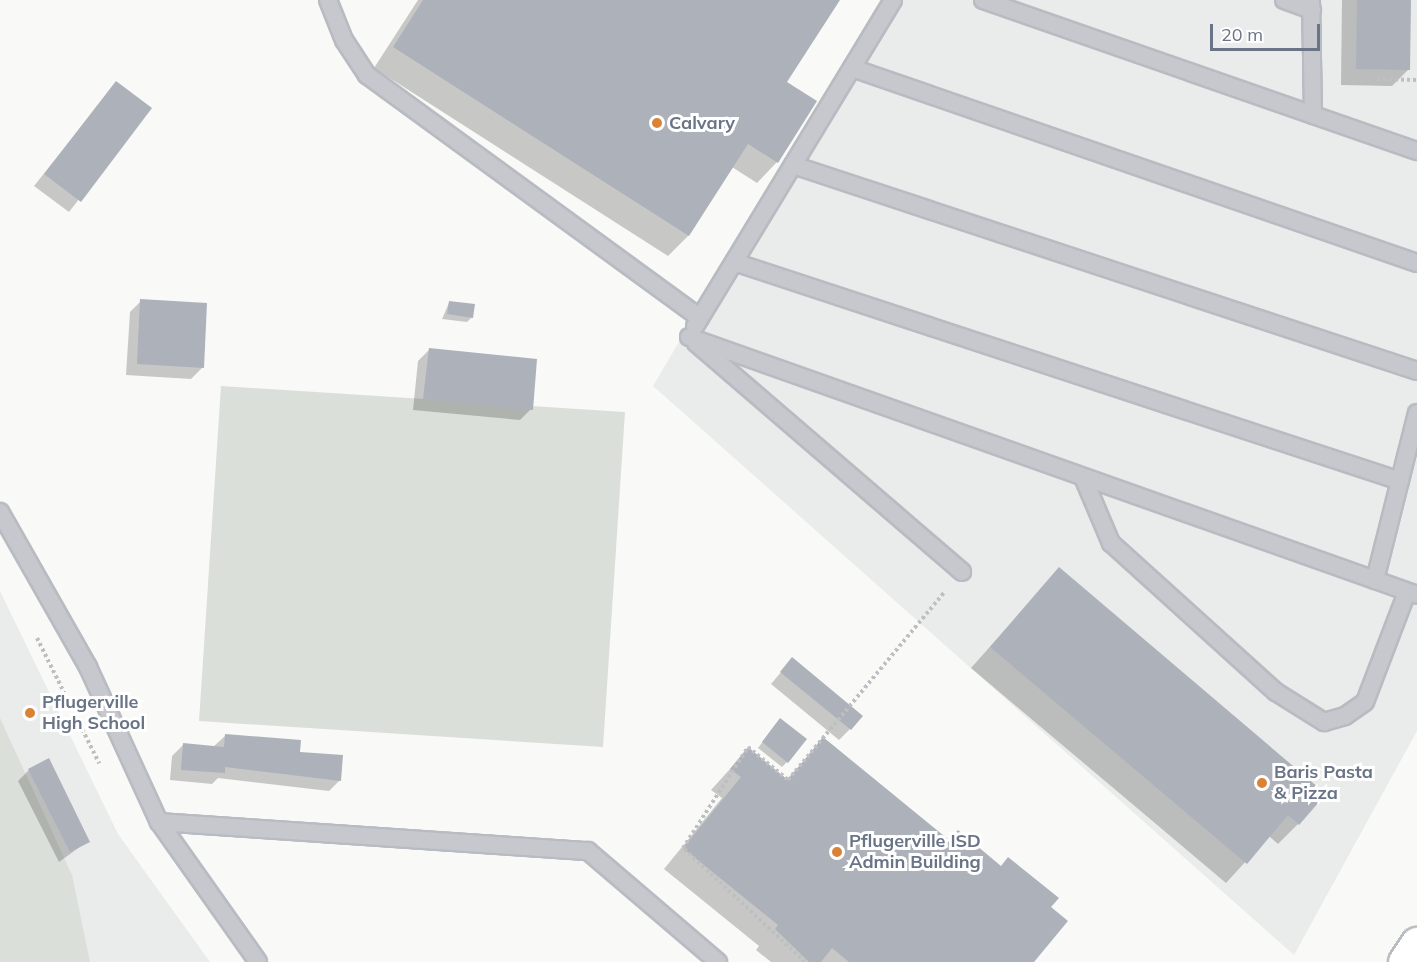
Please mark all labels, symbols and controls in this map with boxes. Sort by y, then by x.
scale bar [1213,12,1322,50]
text: 20 m [1221,23,1263,46]
place label: Calvary [669,112,735,134]
marker: Calvary [650,116,664,130]
place label: Pflugerville High School [42,692,145,734]
marker: Pflugerville High School [23,706,37,720]
place label: Baris Pasta & Pizza [1274,762,1373,804]
marker: Baris Pasta & Pizza [1255,776,1269,790]
place label: Pflugerville ISD Admin Building [849,831,981,874]
marker: Pflugerville ISD Admin Building [830,845,844,859]

